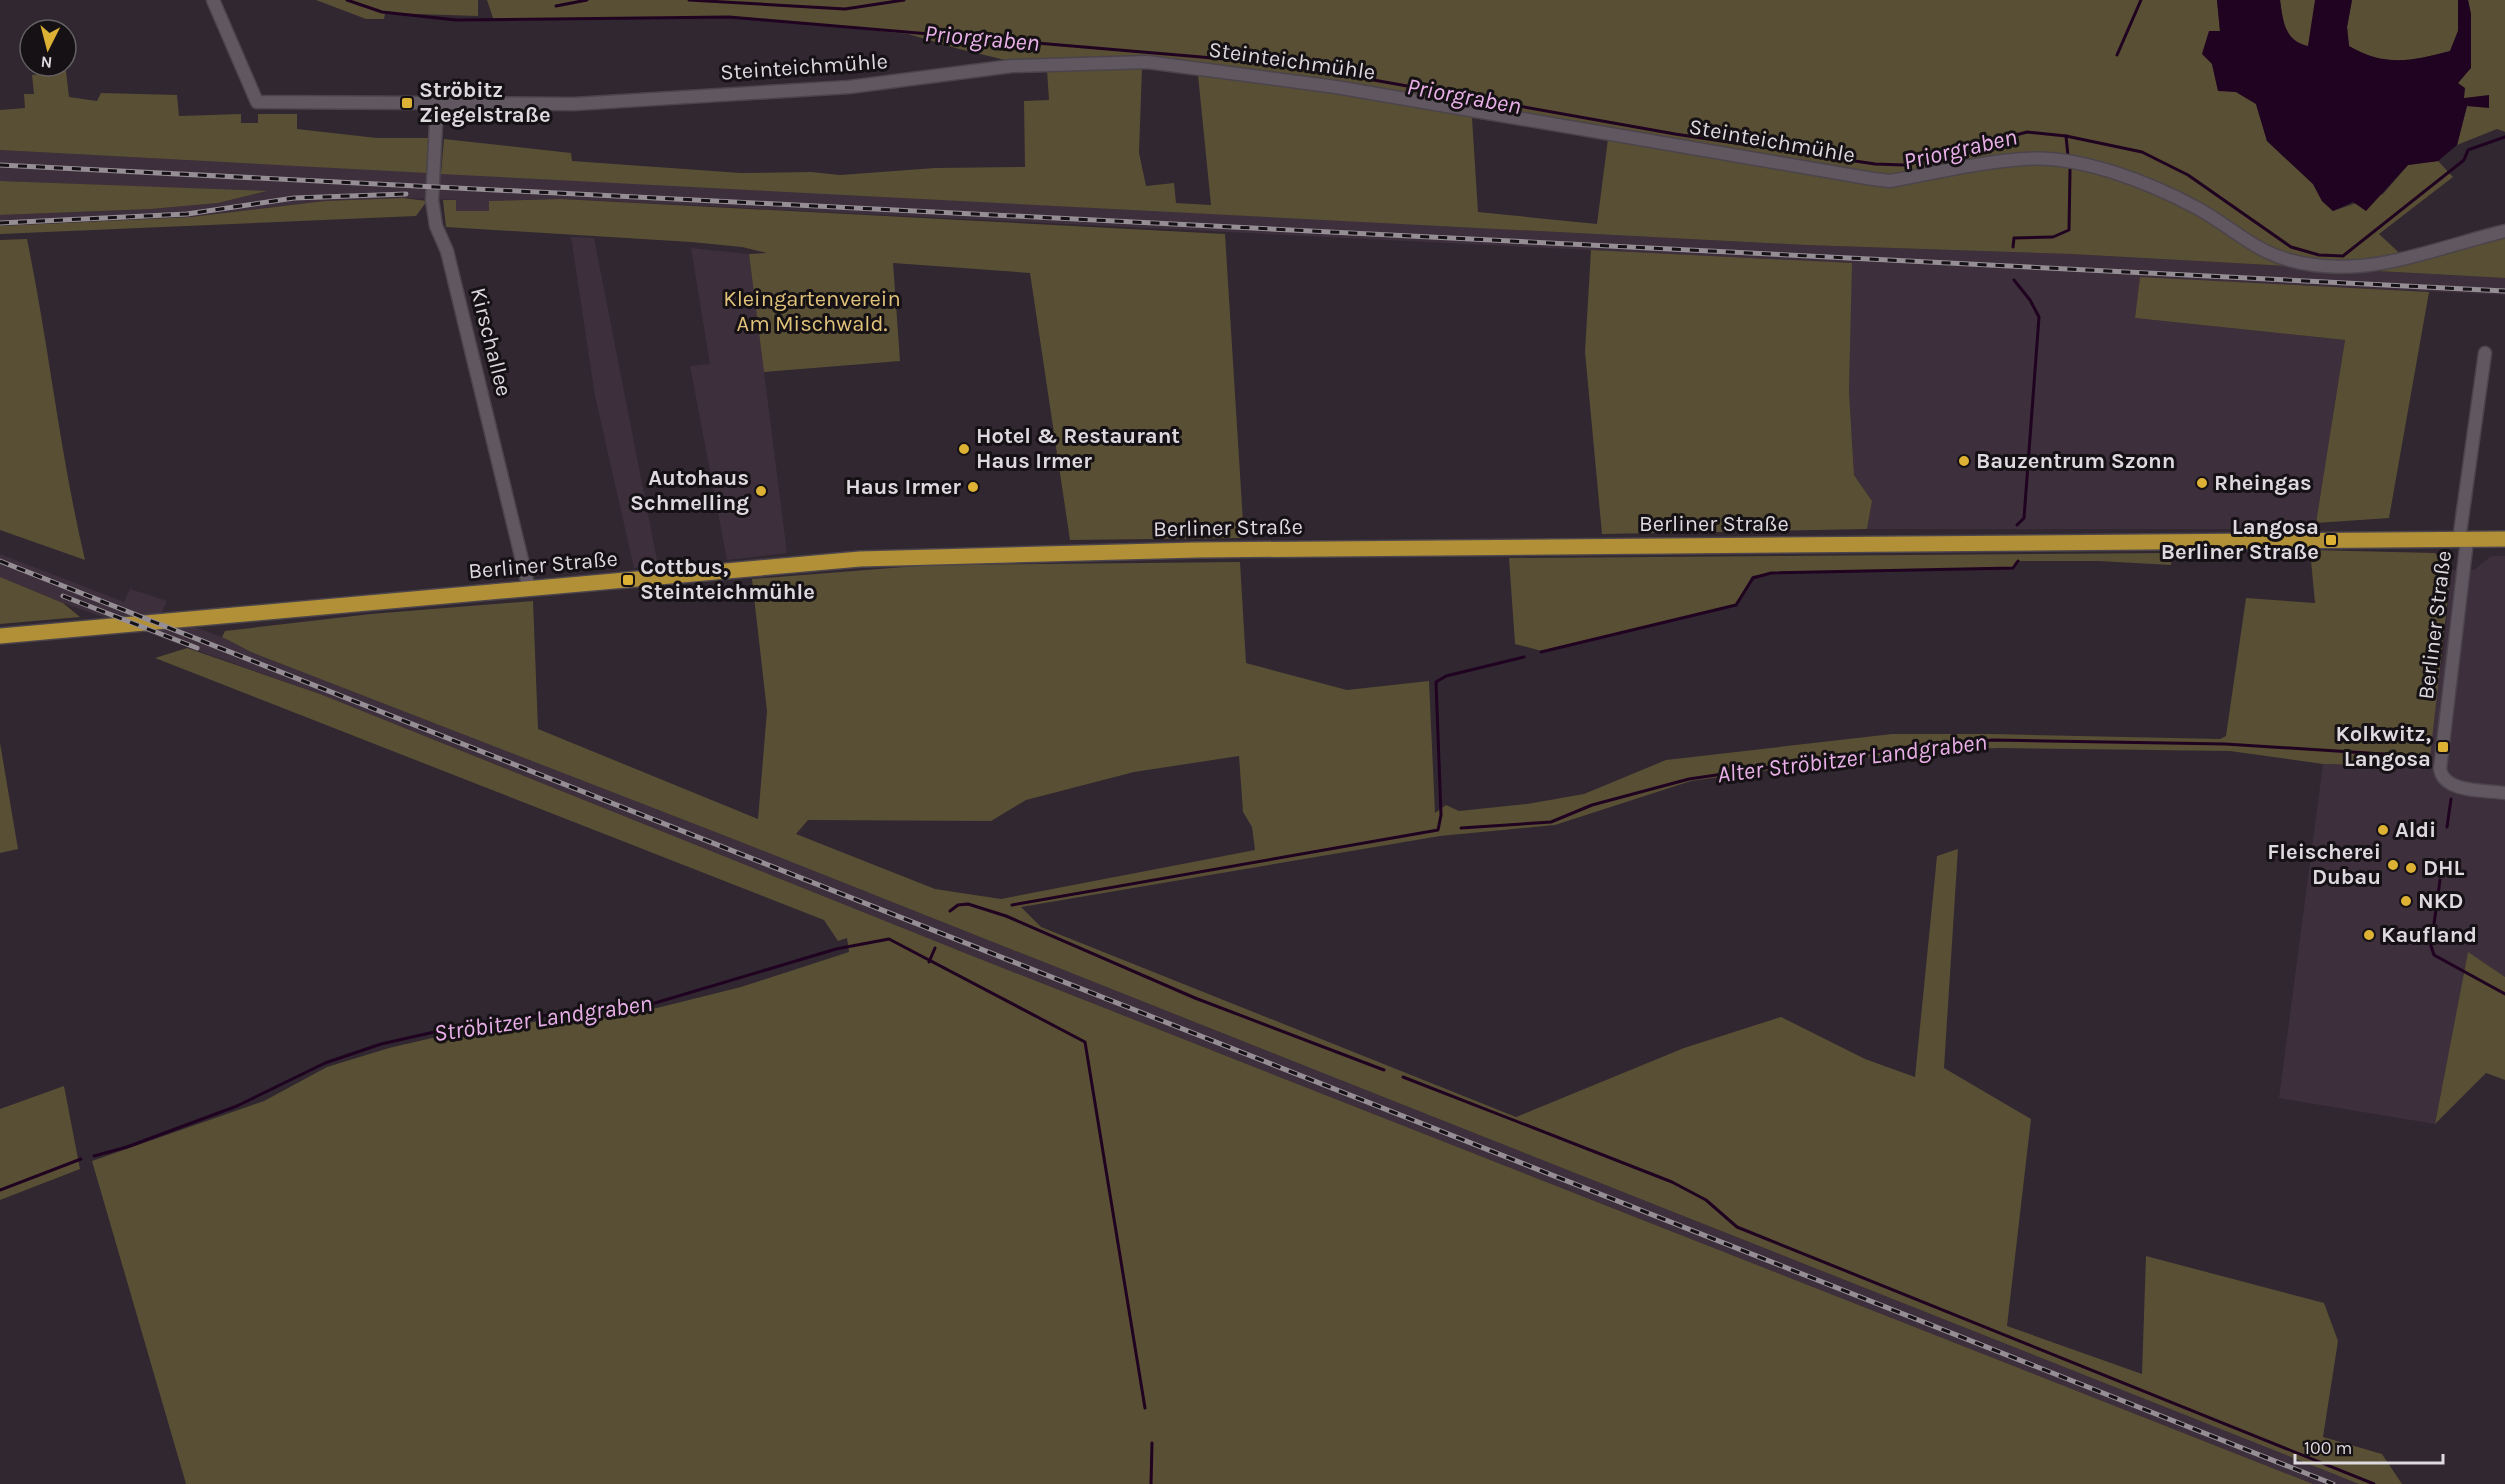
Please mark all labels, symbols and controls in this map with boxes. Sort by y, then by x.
north arrow [18,18,78,78]
water label: Priorgraben [923,19,1041,57]
street label: Steinteichmühle [1207,36,1377,86]
street label: Steinteichmühle [719,48,889,86]
text: N [40,52,53,72]
water label: Priorgraben [1405,72,1523,120]
place label: Ströbitz Ziegelstraße [419,77,551,128]
marker: Ströbitz Ziegelstraße [400,96,414,110]
street label: Steinteichmühle [1687,114,1857,168]
water label: Priorgraben [1901,122,2019,176]
street label: Kirschallee [465,285,517,399]
park label: Kleingartenverein Am Mischwald. [723,286,901,337]
place label: Hotel & Restaurant Haus Irmer [976,423,1180,474]
marker: Hotel & Restaurant Haus Irmer [957,442,971,456]
place label: Bauzentrum Szonn [1976,448,2176,474]
marker: Bauzentrum Szonn [1957,454,1971,468]
place label: Autohaus Schmelling [630,465,749,516]
place label: Rheingas [2214,470,2312,496]
place label: Haus Irmer [845,474,961,500]
marker: Rheingas [2195,476,2209,490]
marker: Haus Irmer [966,480,980,494]
marker: Autohaus Schmelling [754,484,768,498]
street label: Berliner Straße [1639,511,1789,537]
street label: Berliner Straße [1153,514,1303,542]
place label: Langosa Berliner Straße [2161,514,2319,565]
marker: Langosa Berliner Straße [2324,533,2338,547]
street label: Berliner Straße [467,546,619,584]
street label: Berliner Straße [2413,549,2457,701]
place label: Cottbus, Steinteichmühle [640,554,815,605]
marker: Cottbus, Steinteichmühle [621,573,635,587]
place label: Kolkwitz, Langosa [2335,721,2431,772]
water label: Alter Ströbitzer Landgraben [1716,728,1988,788]
marker: Kolkwitz, Langosa [2436,740,2450,754]
place label: Aldi [2395,817,2436,843]
marker: Aldi [2376,823,2390,837]
place label: Fleischerei Dubau [2267,839,2381,890]
place label: DHL [2423,855,2465,881]
marker: Fleischerei Dubau [2386,858,2400,872]
marker: DHL [2404,861,2418,875]
place label: NKD [2418,888,2463,914]
marker: NKD [2399,894,2413,908]
place label: Kaufland [2381,922,2477,948]
marker: Kaufland [2362,928,2376,942]
water label: Ströbitzer Landgraben [432,989,654,1047]
scale bar [2295,1427,2444,1465]
text: 100 m [2304,1437,2352,1459]

